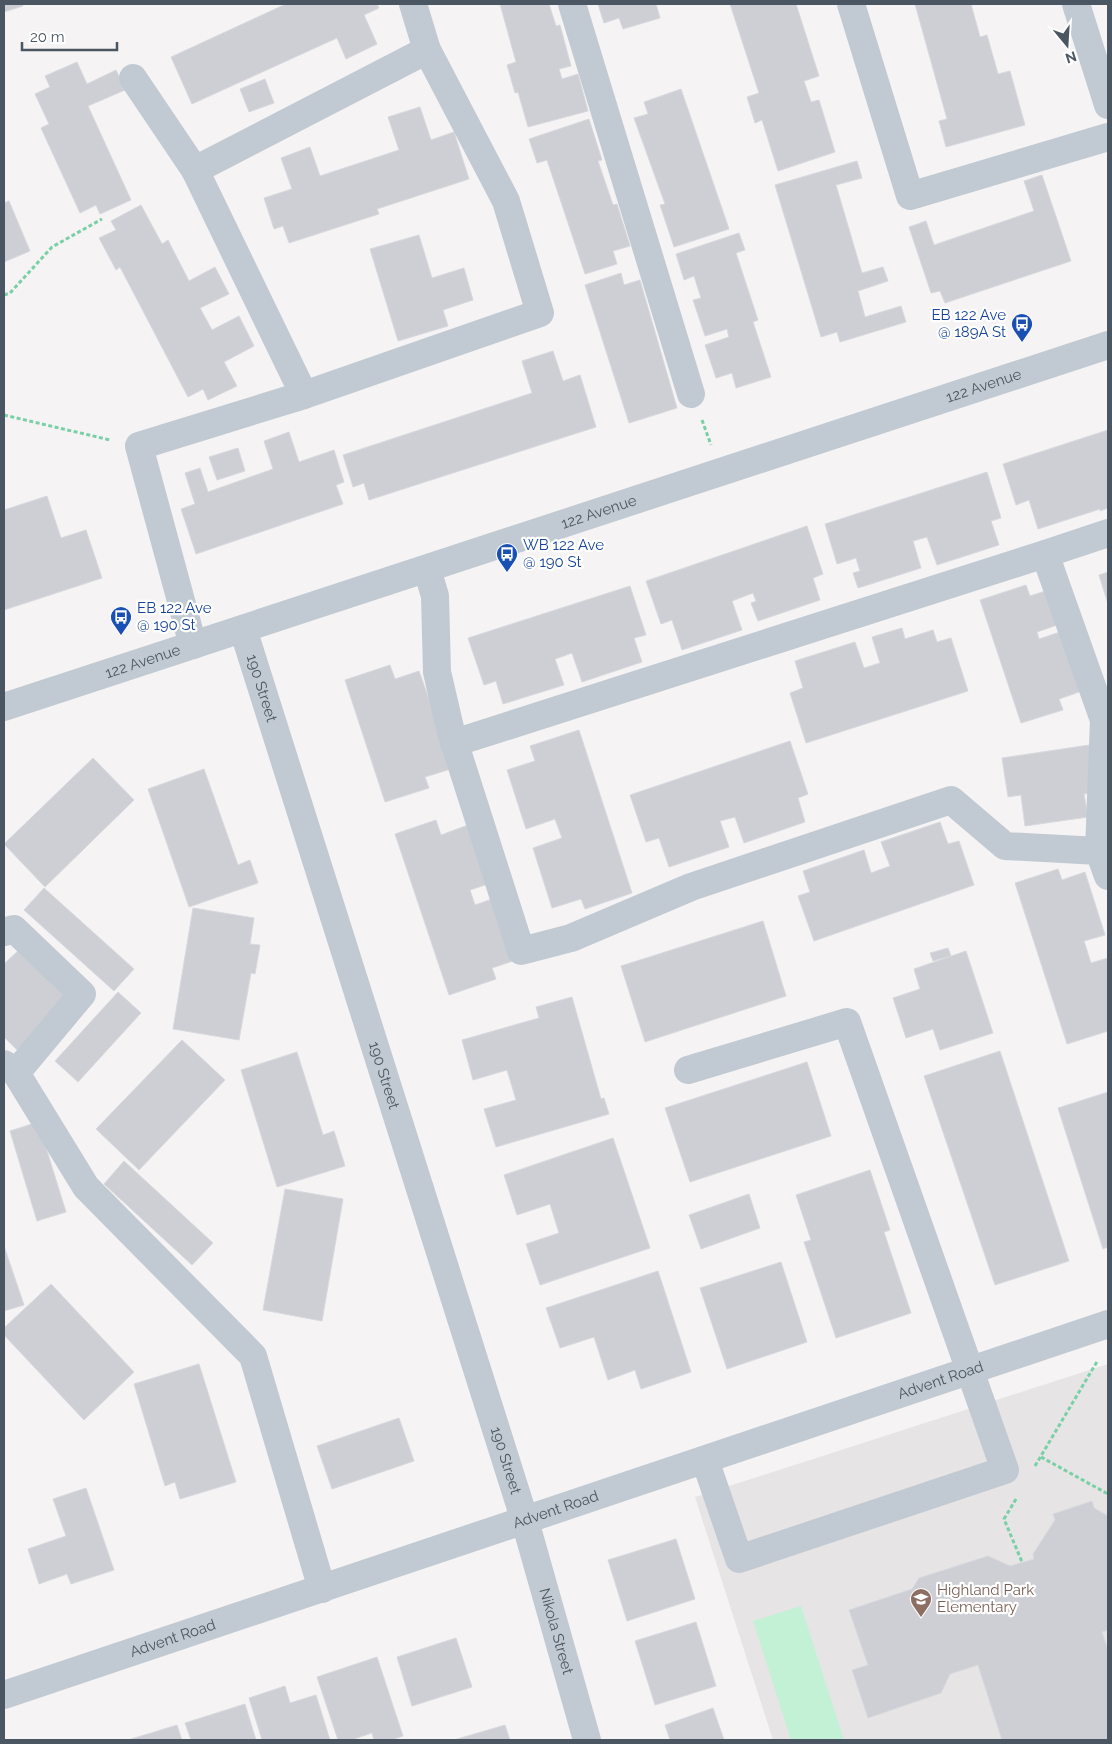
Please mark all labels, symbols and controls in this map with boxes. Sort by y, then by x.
scale bar [22,20,118,52]
north arrow [1042,20,1092,70]
text: 20 m [30,28,65,46]
text: N [1063,48,1079,67]
place label: EB 122 Ave @ 189A St [931,306,1006,341]
bus stop icon: EB 122 Ave @ 189A St [1010,312,1034,343]
street label: 122 Avenue [944,365,1024,406]
street label: 122 Avenue [559,491,639,533]
place label: WB 122 Ave @ 190 St [523,536,604,571]
bus stop icon: WB 122 Ave @ 190 St [495,542,519,573]
place label: EB 122 Ave @ 190 St [137,599,212,634]
bus stop icon: EB 122 Ave @ 190 St [109,605,133,636]
street label: 122 Avenue [103,641,183,682]
street label: 190 Street [243,652,281,724]
street label: 190 Street [365,1039,403,1111]
street label: Advent Road [895,1358,986,1403]
street label: 190 Street [487,1424,525,1496]
street label: Advent Road [510,1487,601,1532]
place label: Highland Park Elementary [937,1581,1034,1616]
street label: Nikola Street [535,1586,577,1676]
school or university icon: Highland Park Elementary [909,1587,933,1618]
street label: Advent Road [128,1616,218,1661]

